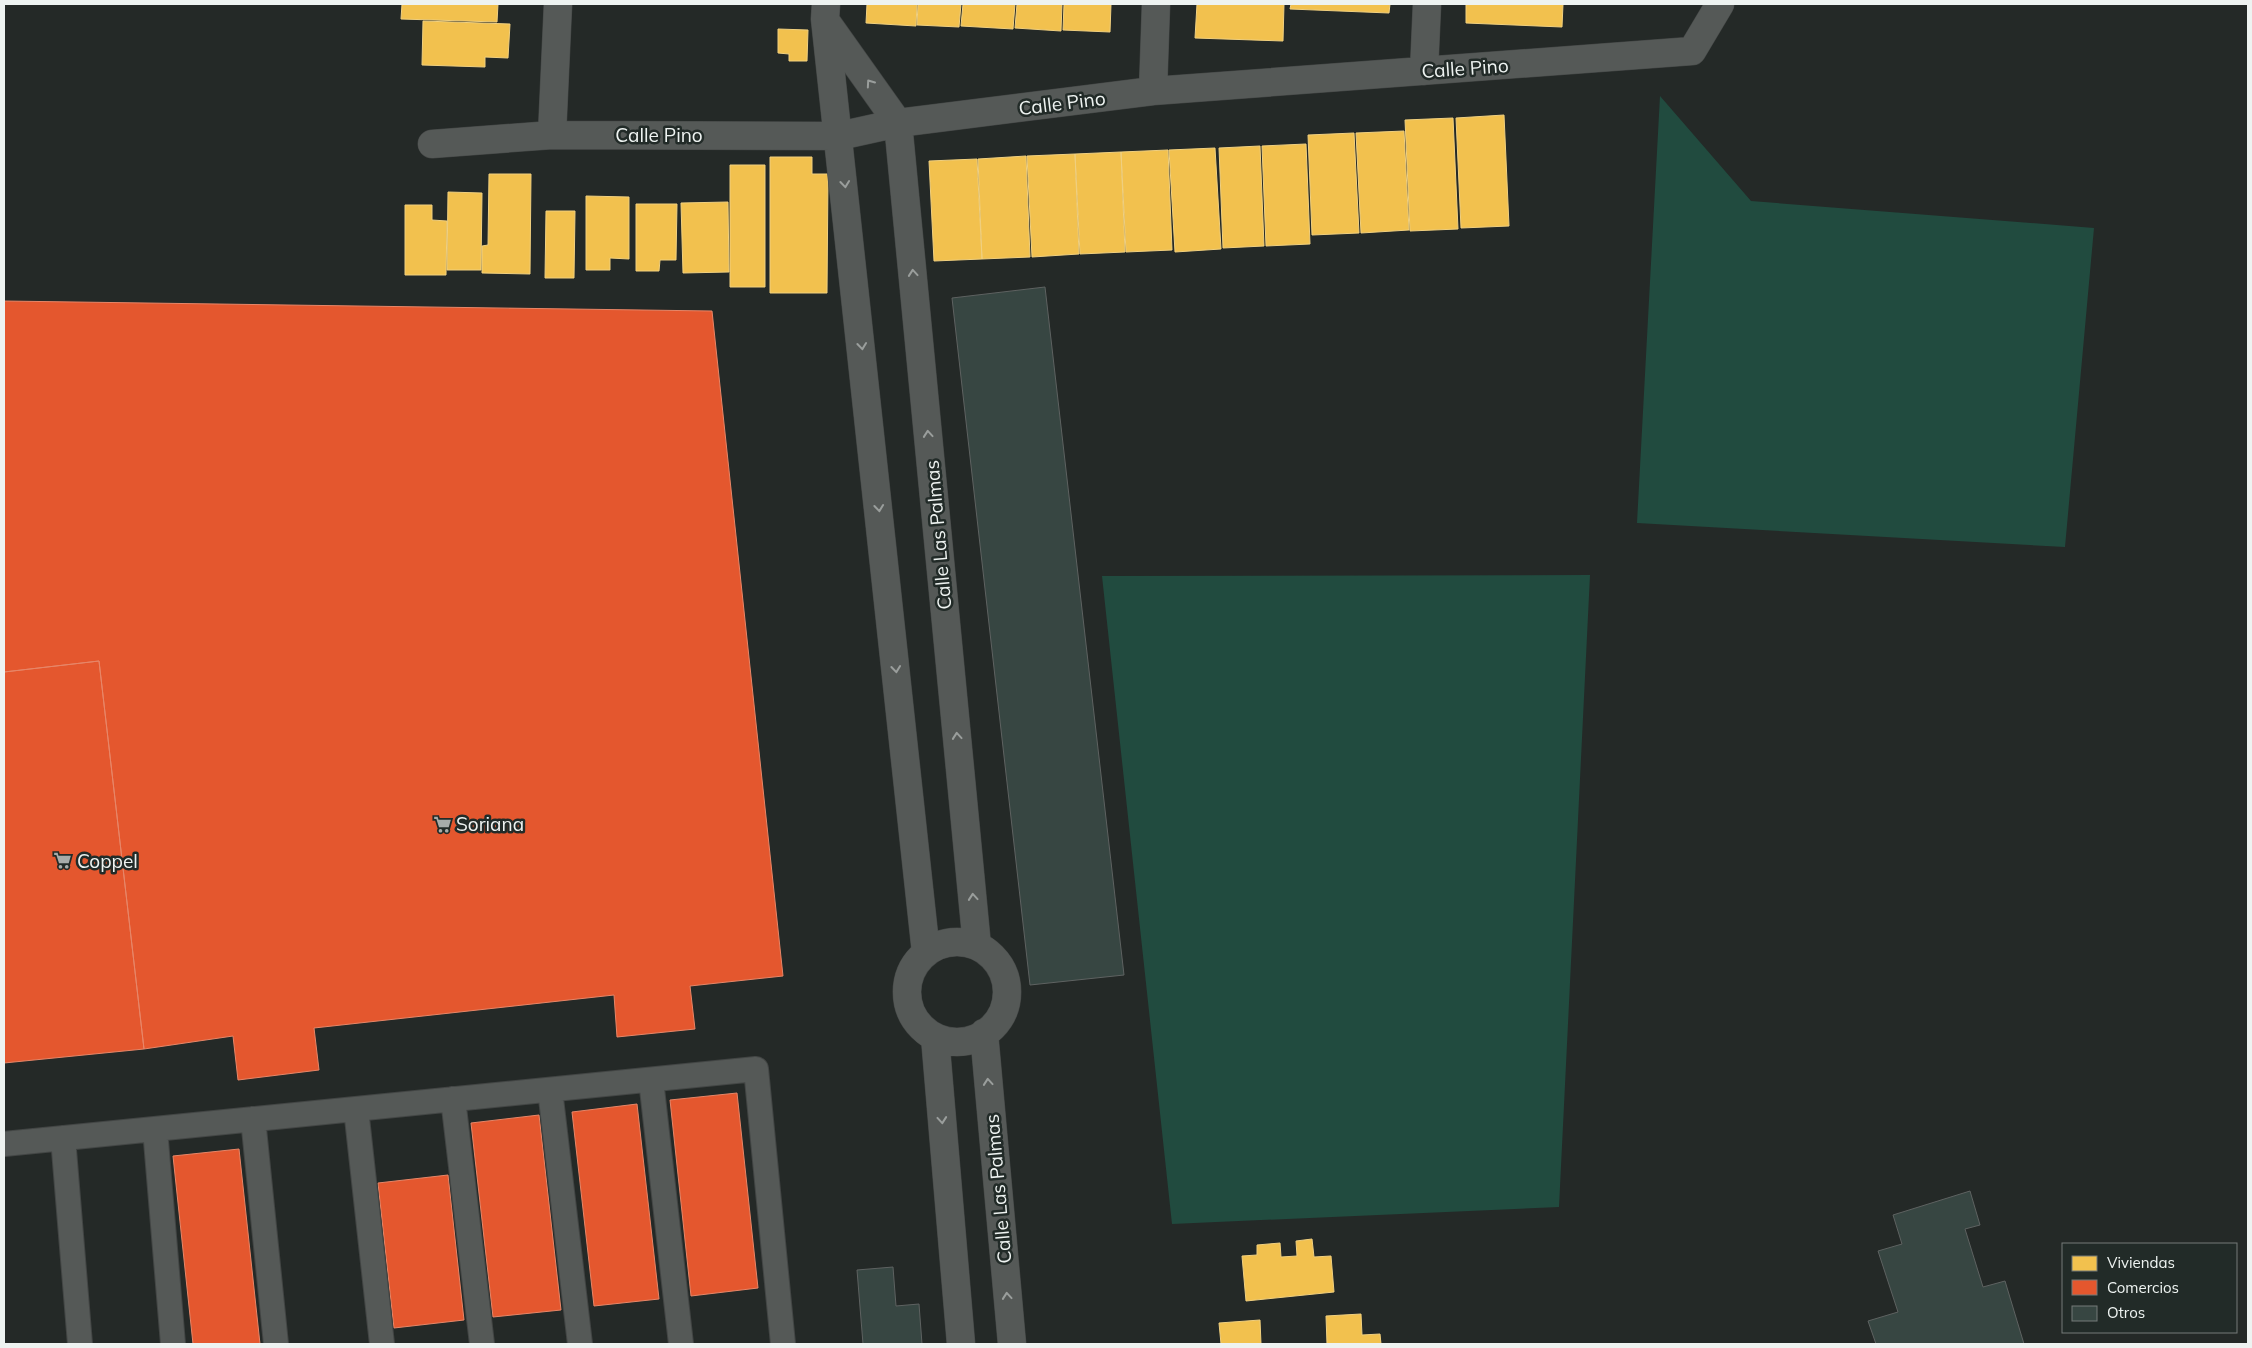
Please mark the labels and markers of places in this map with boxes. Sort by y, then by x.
place label: Soriana [456,812,524,836]
supermarket icon: Soriana [432,814,452,834]
place label: Coppel [77,849,138,873]
supermarket icon: Coppel [53,851,73,871]

